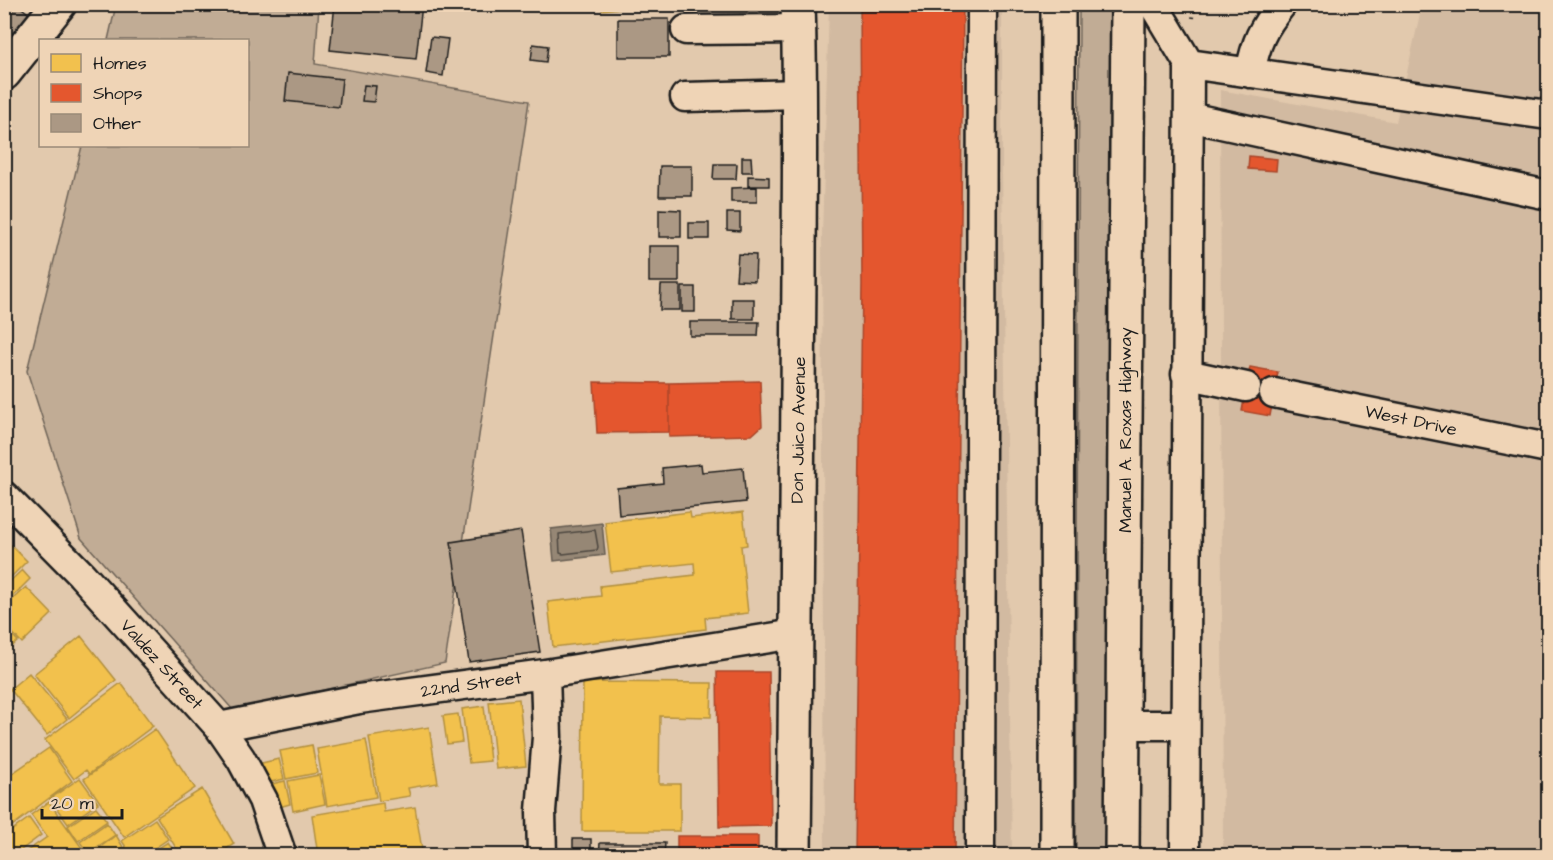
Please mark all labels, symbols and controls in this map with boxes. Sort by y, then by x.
legend [39,39,249,147]
text: Homes [93,51,147,76]
text: Shops [93,81,143,106]
text: Other [93,111,141,136]
street label: Manuel A. Roxas Highway [1113,327,1139,533]
street label: Don Juico Avenue [785,356,812,504]
street label: West Drive [1363,399,1460,442]
street label: Valdez Street [114,614,210,716]
street label: 22nd Street [419,665,524,704]
scale bar [42,782,122,820]
text: 20 m [51,791,94,816]

